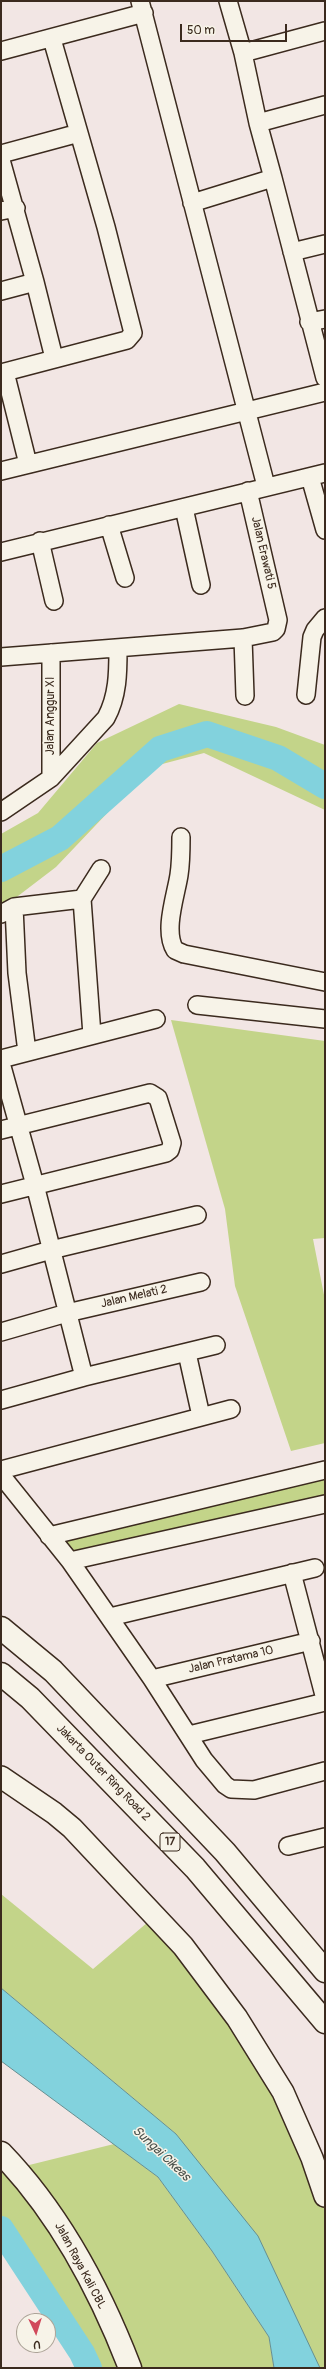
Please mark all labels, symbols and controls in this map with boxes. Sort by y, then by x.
scale bar [182,16,289,42]
text: 50 m [187,23,215,38]
street label: Jalan Erawati 5 [248,515,278,591]
street label: Jalan Anggur XI [44,677,58,755]
street label: Jalan Melati 2 [99,1282,169,1312]
street label: Jalan Pratama 10 [187,1643,275,1677]
street label: Jakarta Outer Ring Road 2 [53,1722,153,1824]
road number: 17 [160,1833,180,1851]
water label: Sungai Cikeas [129,2123,193,2185]
street label: Jalan Raya Kali CBL [51,2220,109,2312]
north arrow [16,2313,56,2353]
text: U [33,2338,41,2351]

